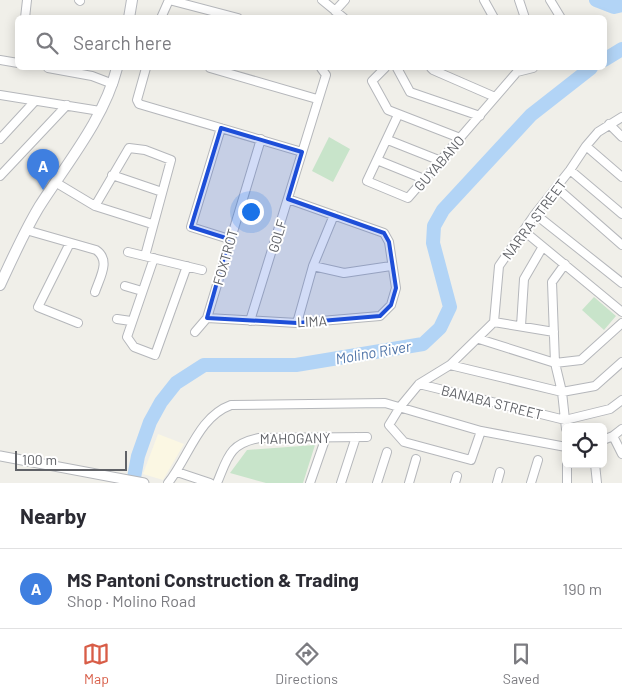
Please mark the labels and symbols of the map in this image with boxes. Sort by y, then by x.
street label: GUYABANO [410,132,468,194]
pin: A [27,149,59,190]
street label: NARRA STREET [498,175,570,263]
your location [238,199,264,225]
street label: GOLF [264,218,290,254]
street label: FOXTROT [209,227,241,287]
street label: LIMA [297,312,328,330]
water label: Molino River [334,336,413,367]
street label: BANABA STREET [439,381,545,423]
street label: MAHOGANY [259,429,331,447]
scale bar [15,448,128,471]

